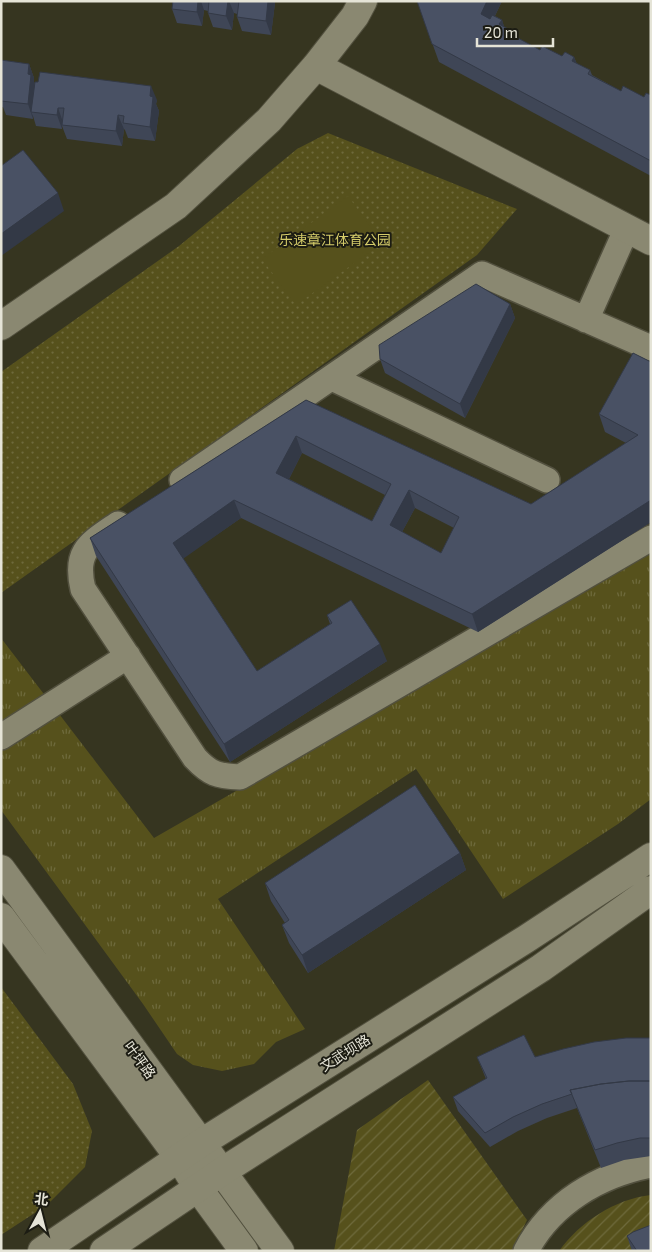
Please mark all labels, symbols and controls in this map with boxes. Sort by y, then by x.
scale bar [477,15,553,47]
text: 20 m [484,23,518,41]
park label: 乐速章江体育公园 [279,231,391,248]
street label: 文武坝路 [316,1031,373,1075]
street label: 叶坪路 [121,1038,160,1082]
north arrow [15,1187,65,1237]
text: 北 [34,1189,50,1208]

